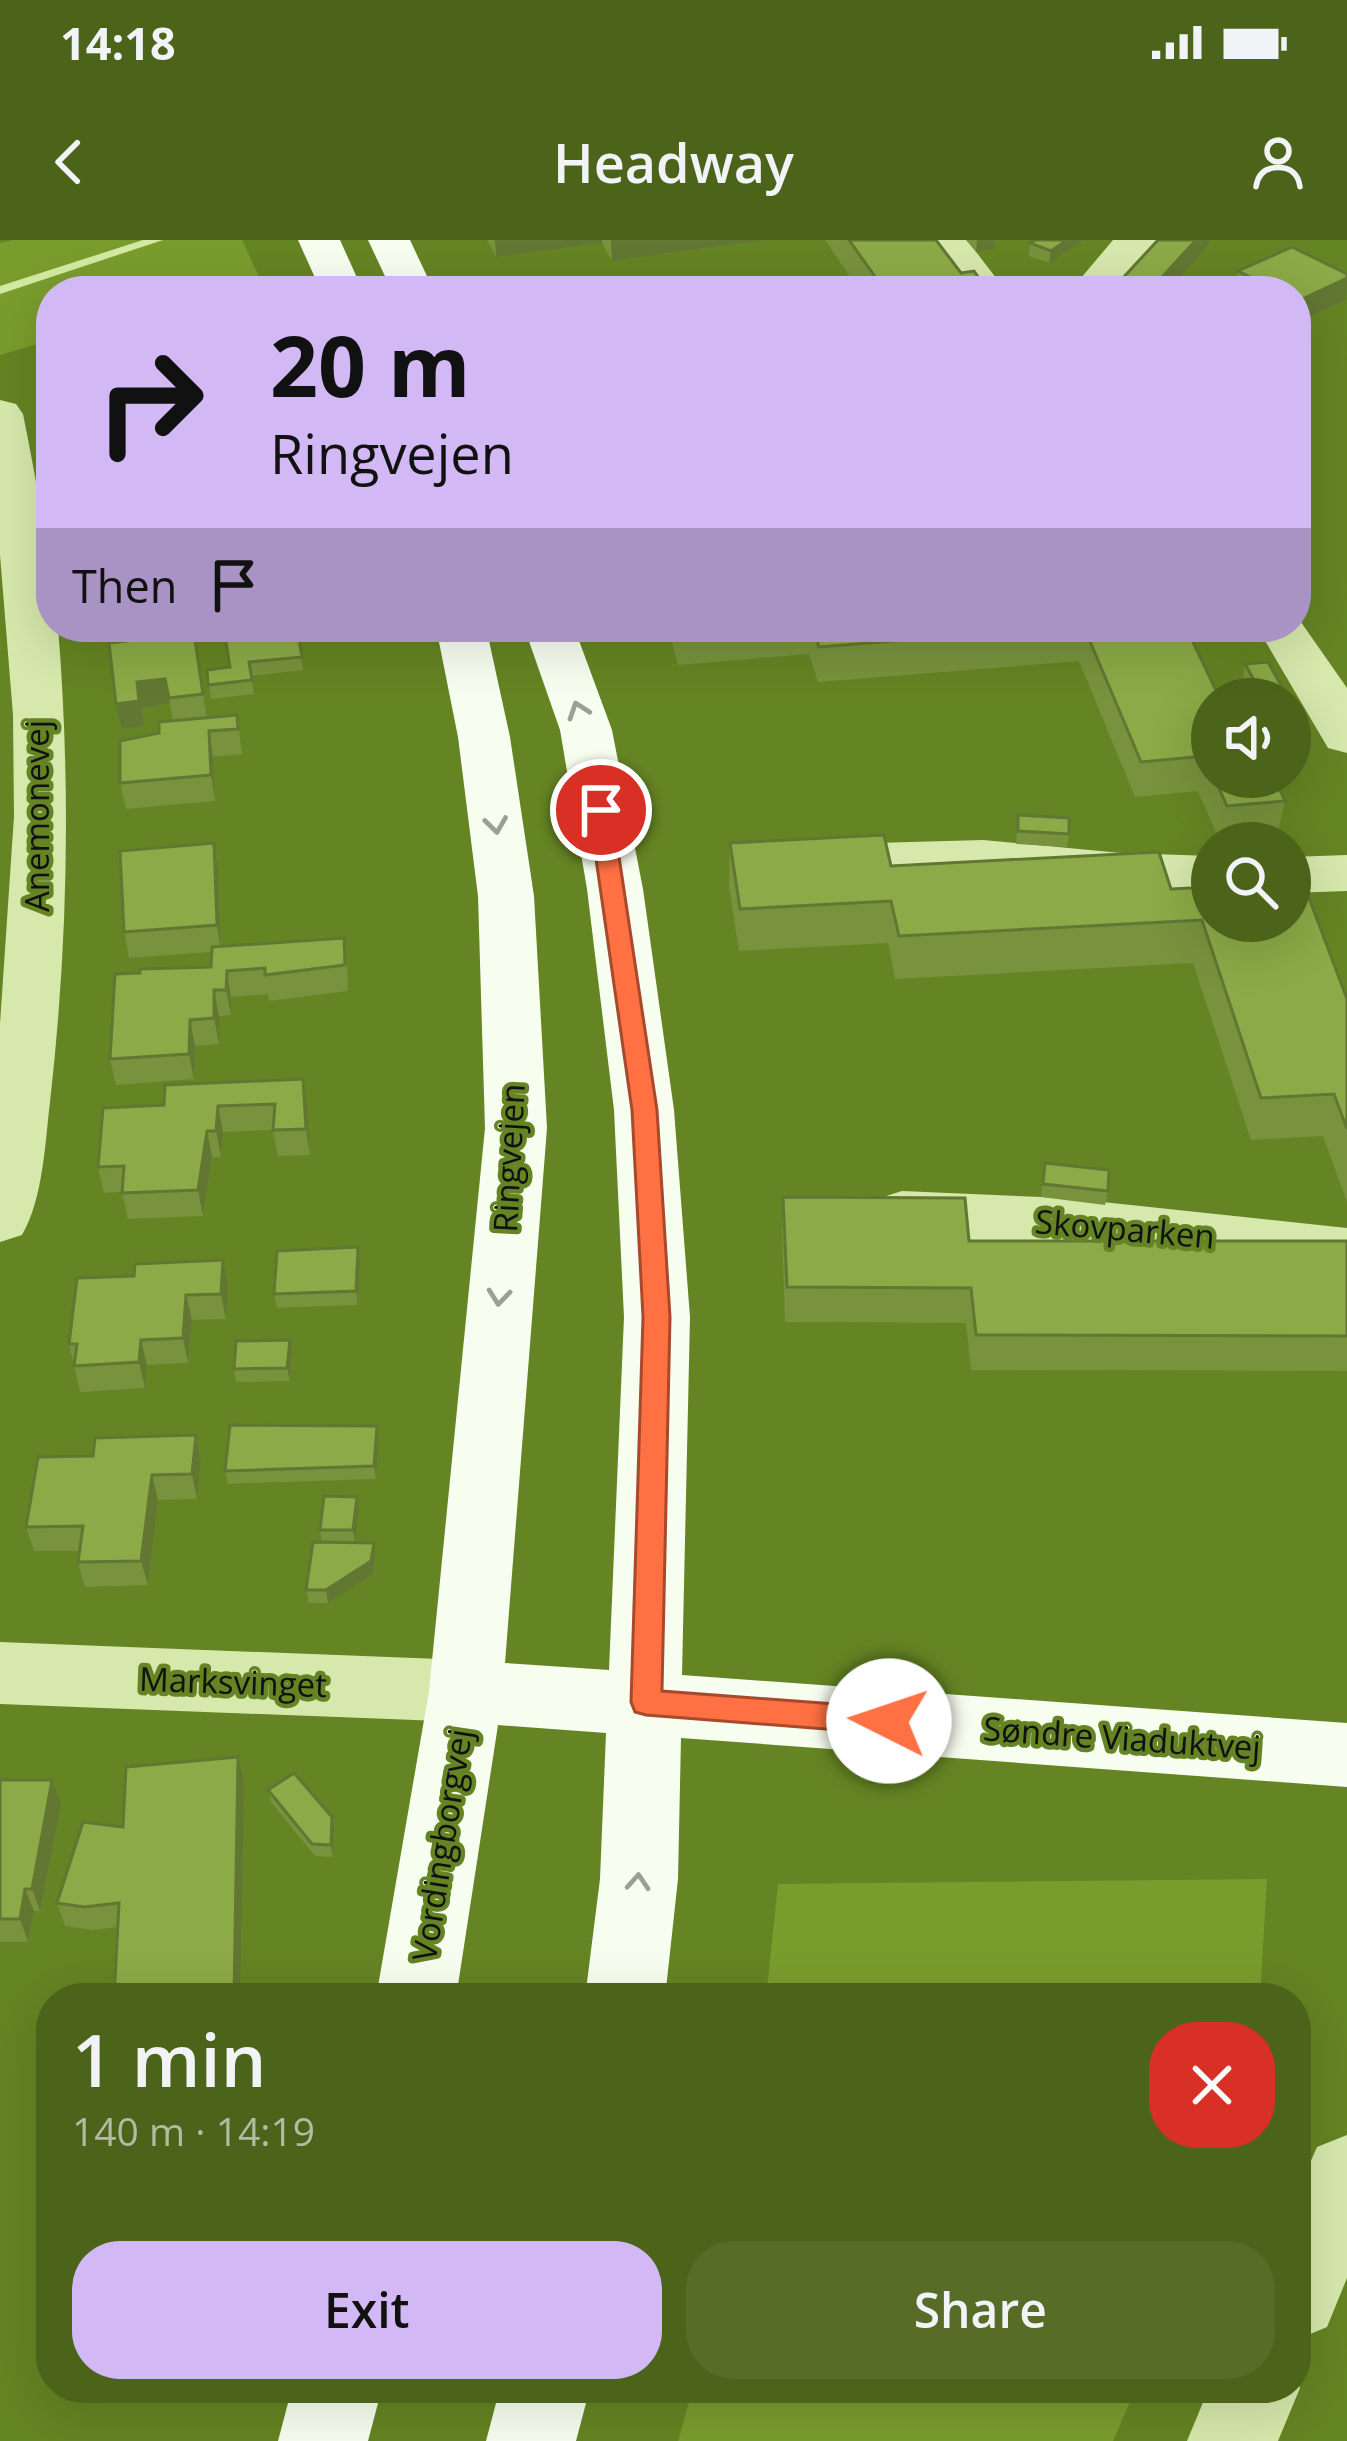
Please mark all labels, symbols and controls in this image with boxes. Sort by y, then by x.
text: 14:18 [60,12,176,73]
text: Headway [553,125,794,199]
icon: back [36,129,102,195]
icon: person [1245,129,1311,195]
text: 20 m [270,307,470,422]
icon: right [72,324,228,480]
text: Ringvejen [270,416,514,490]
icon: arrive [201,552,267,618]
text: Then [72,555,177,616]
map controls [1191,678,1311,942]
button: sound [1191,678,1311,798]
one-way arrow [568,701,592,722]
street label: Anemonevej [14,720,59,912]
pin [550,759,652,861]
icon: arrive [568,777,634,843]
one-way arrow [483,815,509,835]
button: search [1191,822,1311,942]
street label: Ringvejen [482,1082,535,1234]
street label: Skovparken [1033,1198,1217,1259]
one-way arrow [487,1288,512,1307]
street label: Marksvinget [138,1656,328,1707]
position arrow [826,1658,952,1784]
street label: Søndre Viaduktvej [982,1705,1262,1770]
street label: Vordingborgvej [401,1726,482,1964]
one-way arrow [625,1872,651,1891]
text: 1 min [72,2010,266,2108]
button: close [1149,2022,1275,2148]
text: 140 m · 14:19 [72,2104,315,2157]
button: Exit [72,2241,662,2379]
button: Share [686,2241,1275,2379]

